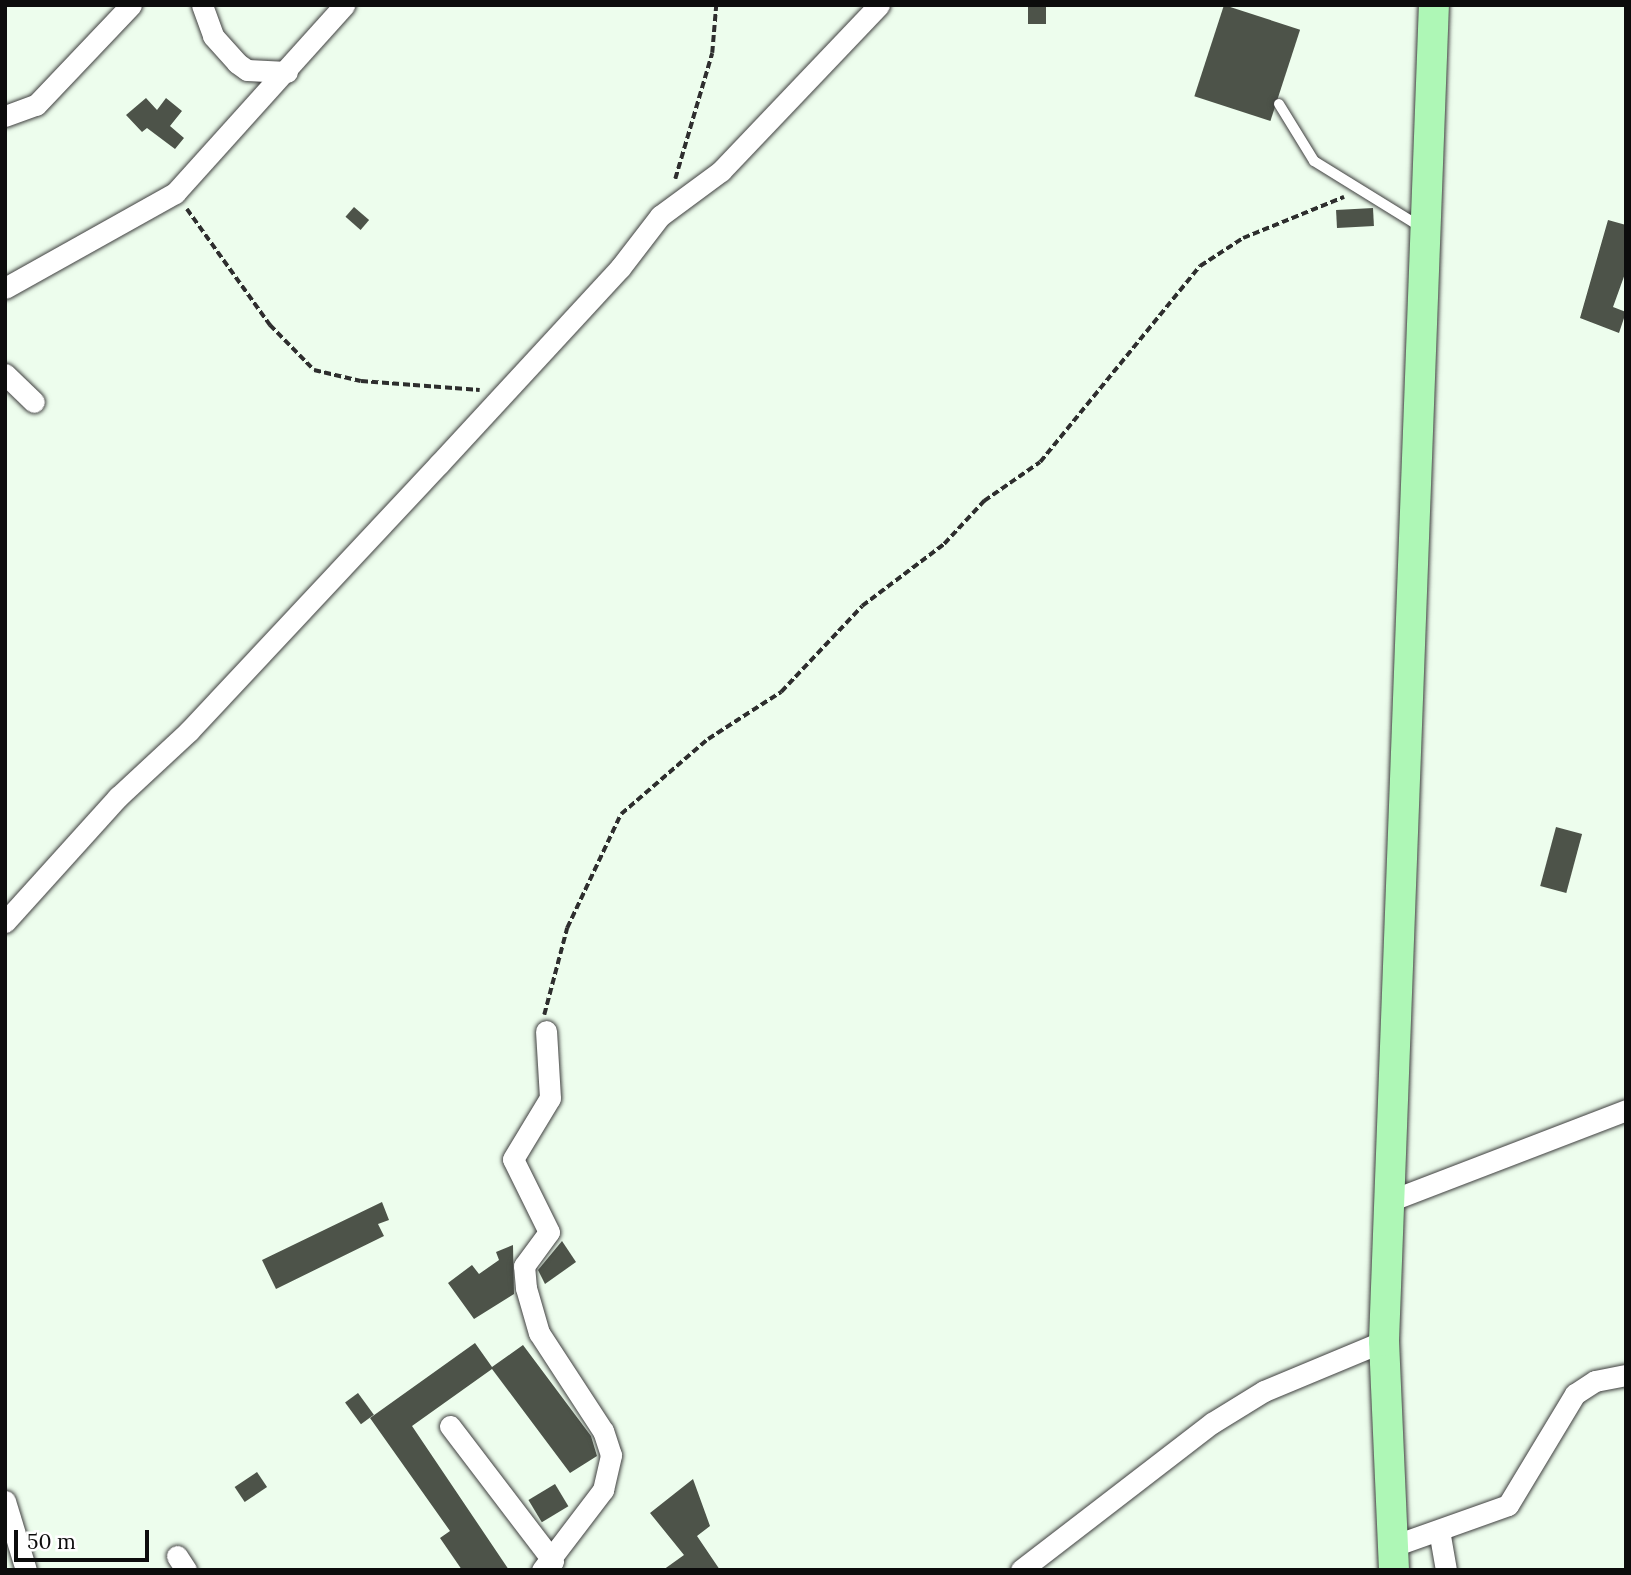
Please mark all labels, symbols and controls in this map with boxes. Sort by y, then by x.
scale bar [18,1516,152,1560]
text: 50 m [27,1528,76,1555]

